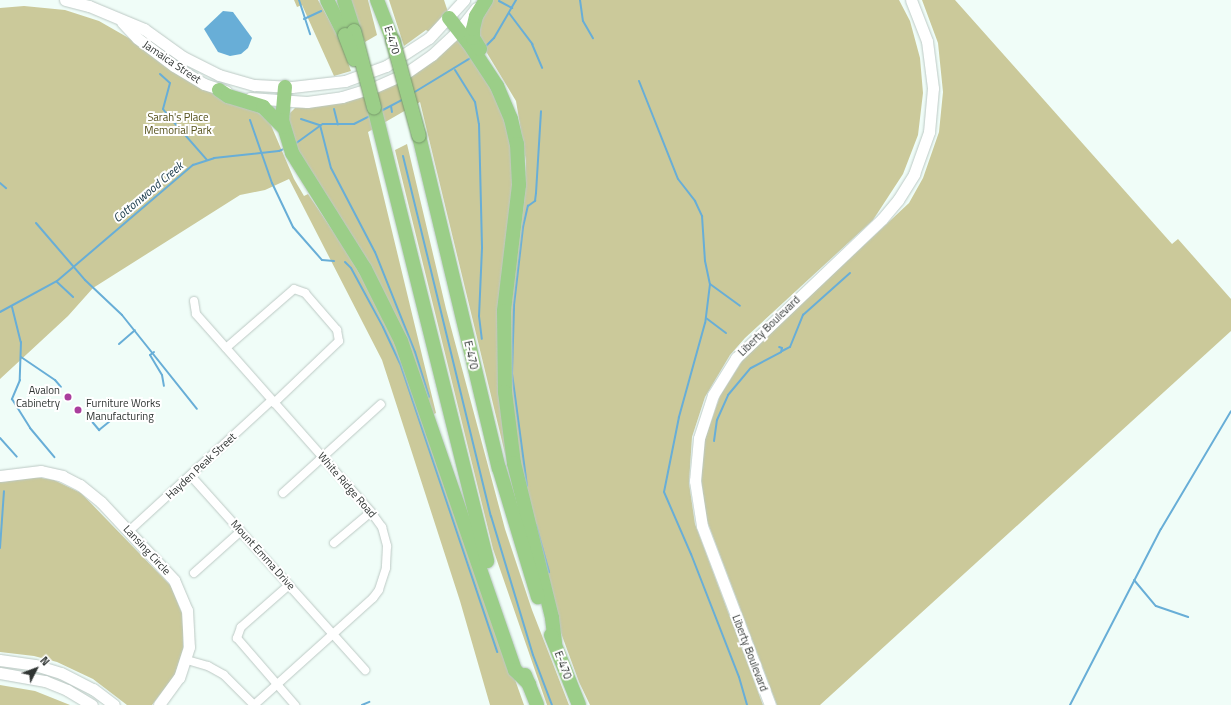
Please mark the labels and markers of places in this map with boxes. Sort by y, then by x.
place label: Avalon Cabinetry [16,384,60,410]
marker: Avalon Cabinetry [63,392,73,402]
place label: Furniture Works Manufacturing [86,397,160,423]
marker: Furniture Works Manufacturing [73,405,83,415]

